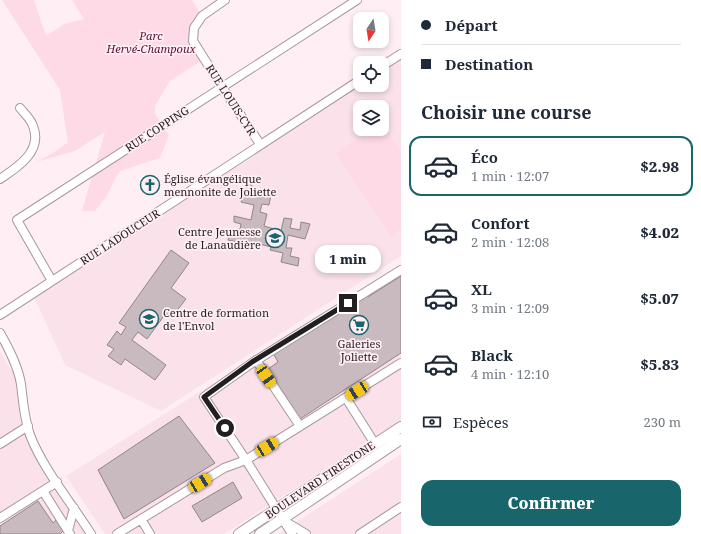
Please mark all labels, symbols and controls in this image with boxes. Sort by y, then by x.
north arrow [353,12,389,48]
map controls [353,12,389,136]
text: Départ [445,15,498,35]
park label: Parc Hervé-Champoux [105,28,196,56]
text: Destination [445,54,533,74]
button: locate [353,56,389,92]
street label: RUE LOUIS-CYR [203,61,260,139]
button: layers [353,100,389,136]
text: Choisir une course [421,100,591,124]
street label: RUE COPPING [122,102,192,155]
text: Éco [471,147,498,167]
icon: car [423,148,459,184]
text: $2.98 [640,156,679,176]
text: 1 min · 12:07 [471,167,549,185]
place label: Église évangélique mennonite de Joliette [164,171,276,199]
church icon: Église évangélique mennonite de Joliette [139,174,161,196]
street label: RUE LADOUCEUR [77,205,163,268]
text: Confort [471,213,530,233]
icon: car [423,214,459,250]
text: $4.02 [640,222,679,242]
place label: Centre Jeunesse de Lanaudière [178,224,261,252]
school or university icon: Centre Jeunesse de Lanaudière [264,227,286,249]
text: 2 min · 12:08 [471,233,549,251]
callout: 1 min [315,245,381,273]
text: 1 min [329,250,367,268]
text: XL [471,279,492,299]
icon: car [423,280,459,316]
text: $5.07 [640,288,679,308]
route end [339,294,357,312]
text: 3 min · 12:09 [471,299,549,317]
place label: Centre de formation de l'Envol [163,305,269,333]
school or university icon: Centre de formation de l'Envol [138,308,160,330]
supermarket icon: Galeries Joliette [348,314,370,336]
place label: Galeries Joliette [338,336,380,364]
text: Black [471,345,513,365]
icon: car [423,346,459,382]
text: $5.83 [640,354,679,374]
car [254,363,278,389]
text: 4 min · 12:10 [471,365,549,383]
car [344,380,370,402]
icon: cash [421,411,443,433]
text: Espèces [453,412,509,432]
text: 230 m [644,413,681,431]
route start [216,419,234,437]
car [254,436,280,458]
street label: BOULEVARD FIRESTONE [262,437,378,522]
car [187,472,213,494]
button: Confirmer [421,480,681,526]

